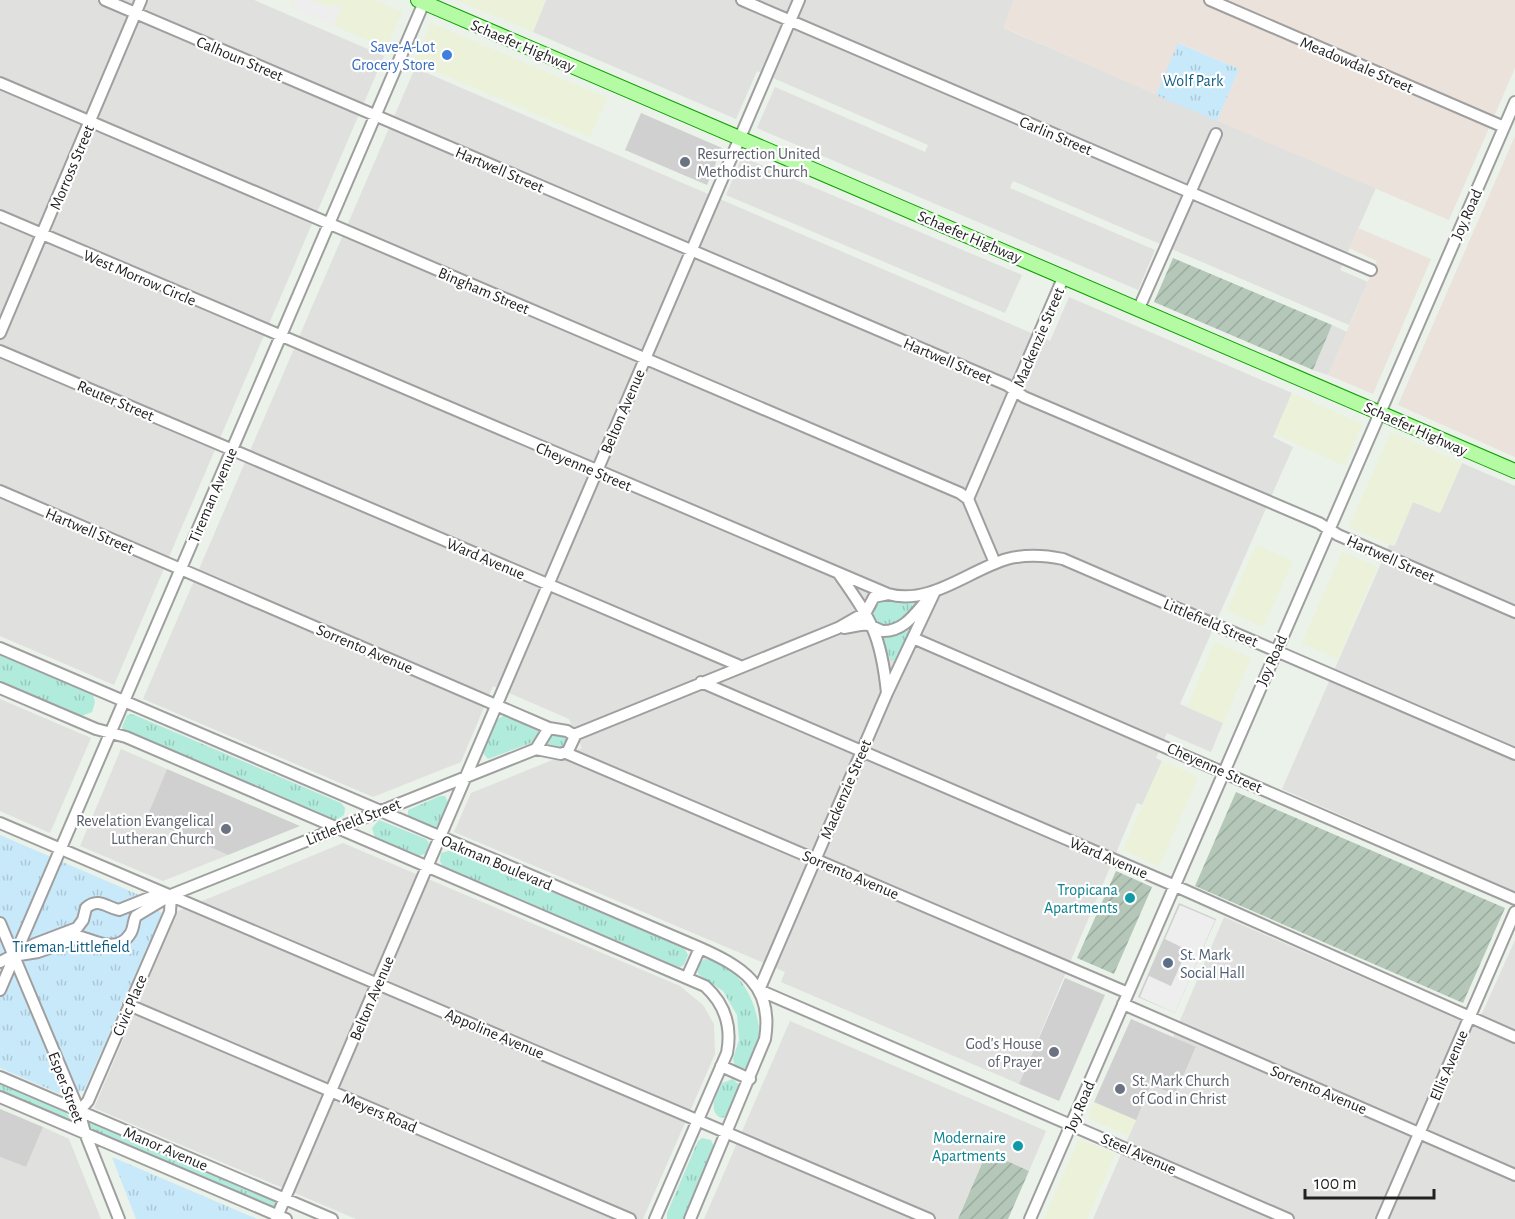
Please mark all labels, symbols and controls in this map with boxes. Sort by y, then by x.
street label: Schaefer Highway [468,17,577,76]
street label: Calhoun Street [194,34,285,84]
street label: Meadowdale Street [1298,34,1415,96]
place label: Save-A-Lot Grocery Store [352,39,435,74]
marker: Save-A-Lot Grocery Store [440,48,454,62]
park label: Wolf Park [1163,73,1224,89]
street label: Carlin Street [1017,113,1094,158]
street label: Morross Street [47,123,97,212]
street label: Hartwell Street [453,144,546,196]
place label: Resurrection United Methodist Church [697,146,820,180]
marker: Resurrection United Methodist Church [678,155,692,169]
street label: Joy Road [1449,187,1486,243]
street label: Schaefer Highway [915,208,1024,267]
street label: West Morrow Circle [81,247,198,309]
street label: Bingham Street [436,265,531,317]
street label: Mackenzie Street [1011,285,1067,390]
street label: Hartwell Street [901,335,994,387]
street label: Belton Avenue [598,367,648,456]
street label: Reuter Street [75,378,156,424]
street label: Schaefer Highway [1361,399,1470,460]
street label: Cheyenne Street [533,440,634,495]
street label: Tireman Avenue [186,445,240,545]
street label: Hartwell Street [43,505,136,557]
street label: Hartwell Street [1344,532,1437,585]
street label: Ward Avenue [444,535,527,583]
street label: Littlefield Street [1161,596,1260,650]
street label: Sorrento Avenue [314,621,415,676]
street label: Joy Road [1254,633,1291,689]
street label: Mackenzie Street [818,737,874,842]
street label: Cheyenne Street [1164,740,1264,797]
street label: Littlefield Street [304,796,403,848]
place label: Revelation Evangelical Lutheran Church [76,813,214,847]
marker: Revelation Evangelical Lutheran Church [219,822,233,836]
street label: Oakman Boulevard [439,832,554,893]
street label: Ward Avenue [1067,834,1150,882]
street label: Sorrento Avenue [800,847,901,902]
place label: Tropicana Apartments [1044,882,1118,916]
marker: Tropicana Apartments [1123,891,1137,905]
park label: Tireman-Littlefield [12,939,130,955]
place label: St. Mark Social Hall [1180,947,1245,981]
street label: Belton Avenue [347,954,397,1043]
marker: St. Mark Social Hall [1161,956,1175,970]
street label: Civic Place [110,972,150,1038]
street label: Appoline Avenue [443,1006,546,1062]
street label: Ellis Avenue [1427,1028,1471,1103]
place label: God's House of Prayer [965,1036,1043,1071]
marker: God's House of Prayer [1047,1045,1061,1059]
street label: Esper Street [45,1050,87,1125]
street label: Sorrento Avenue [1268,1062,1369,1117]
place label: St. Mark Church of God in Christ [1132,1073,1230,1107]
street label: Joy Road [1062,1079,1099,1135]
marker: St. Mark Church of God in Christ [1113,1082,1127,1096]
street label: Meyers Road [340,1090,419,1137]
street label: Manor Avenue [121,1124,210,1174]
place label: Modernaire Apartments [932,1130,1006,1164]
street label: Steel Avenue [1099,1130,1179,1178]
marker: Modernaire Apartments [1011,1139,1025,1153]
scale bar [1305,1162,1434,1200]
text: 100 m [1314,1175,1357,1193]

